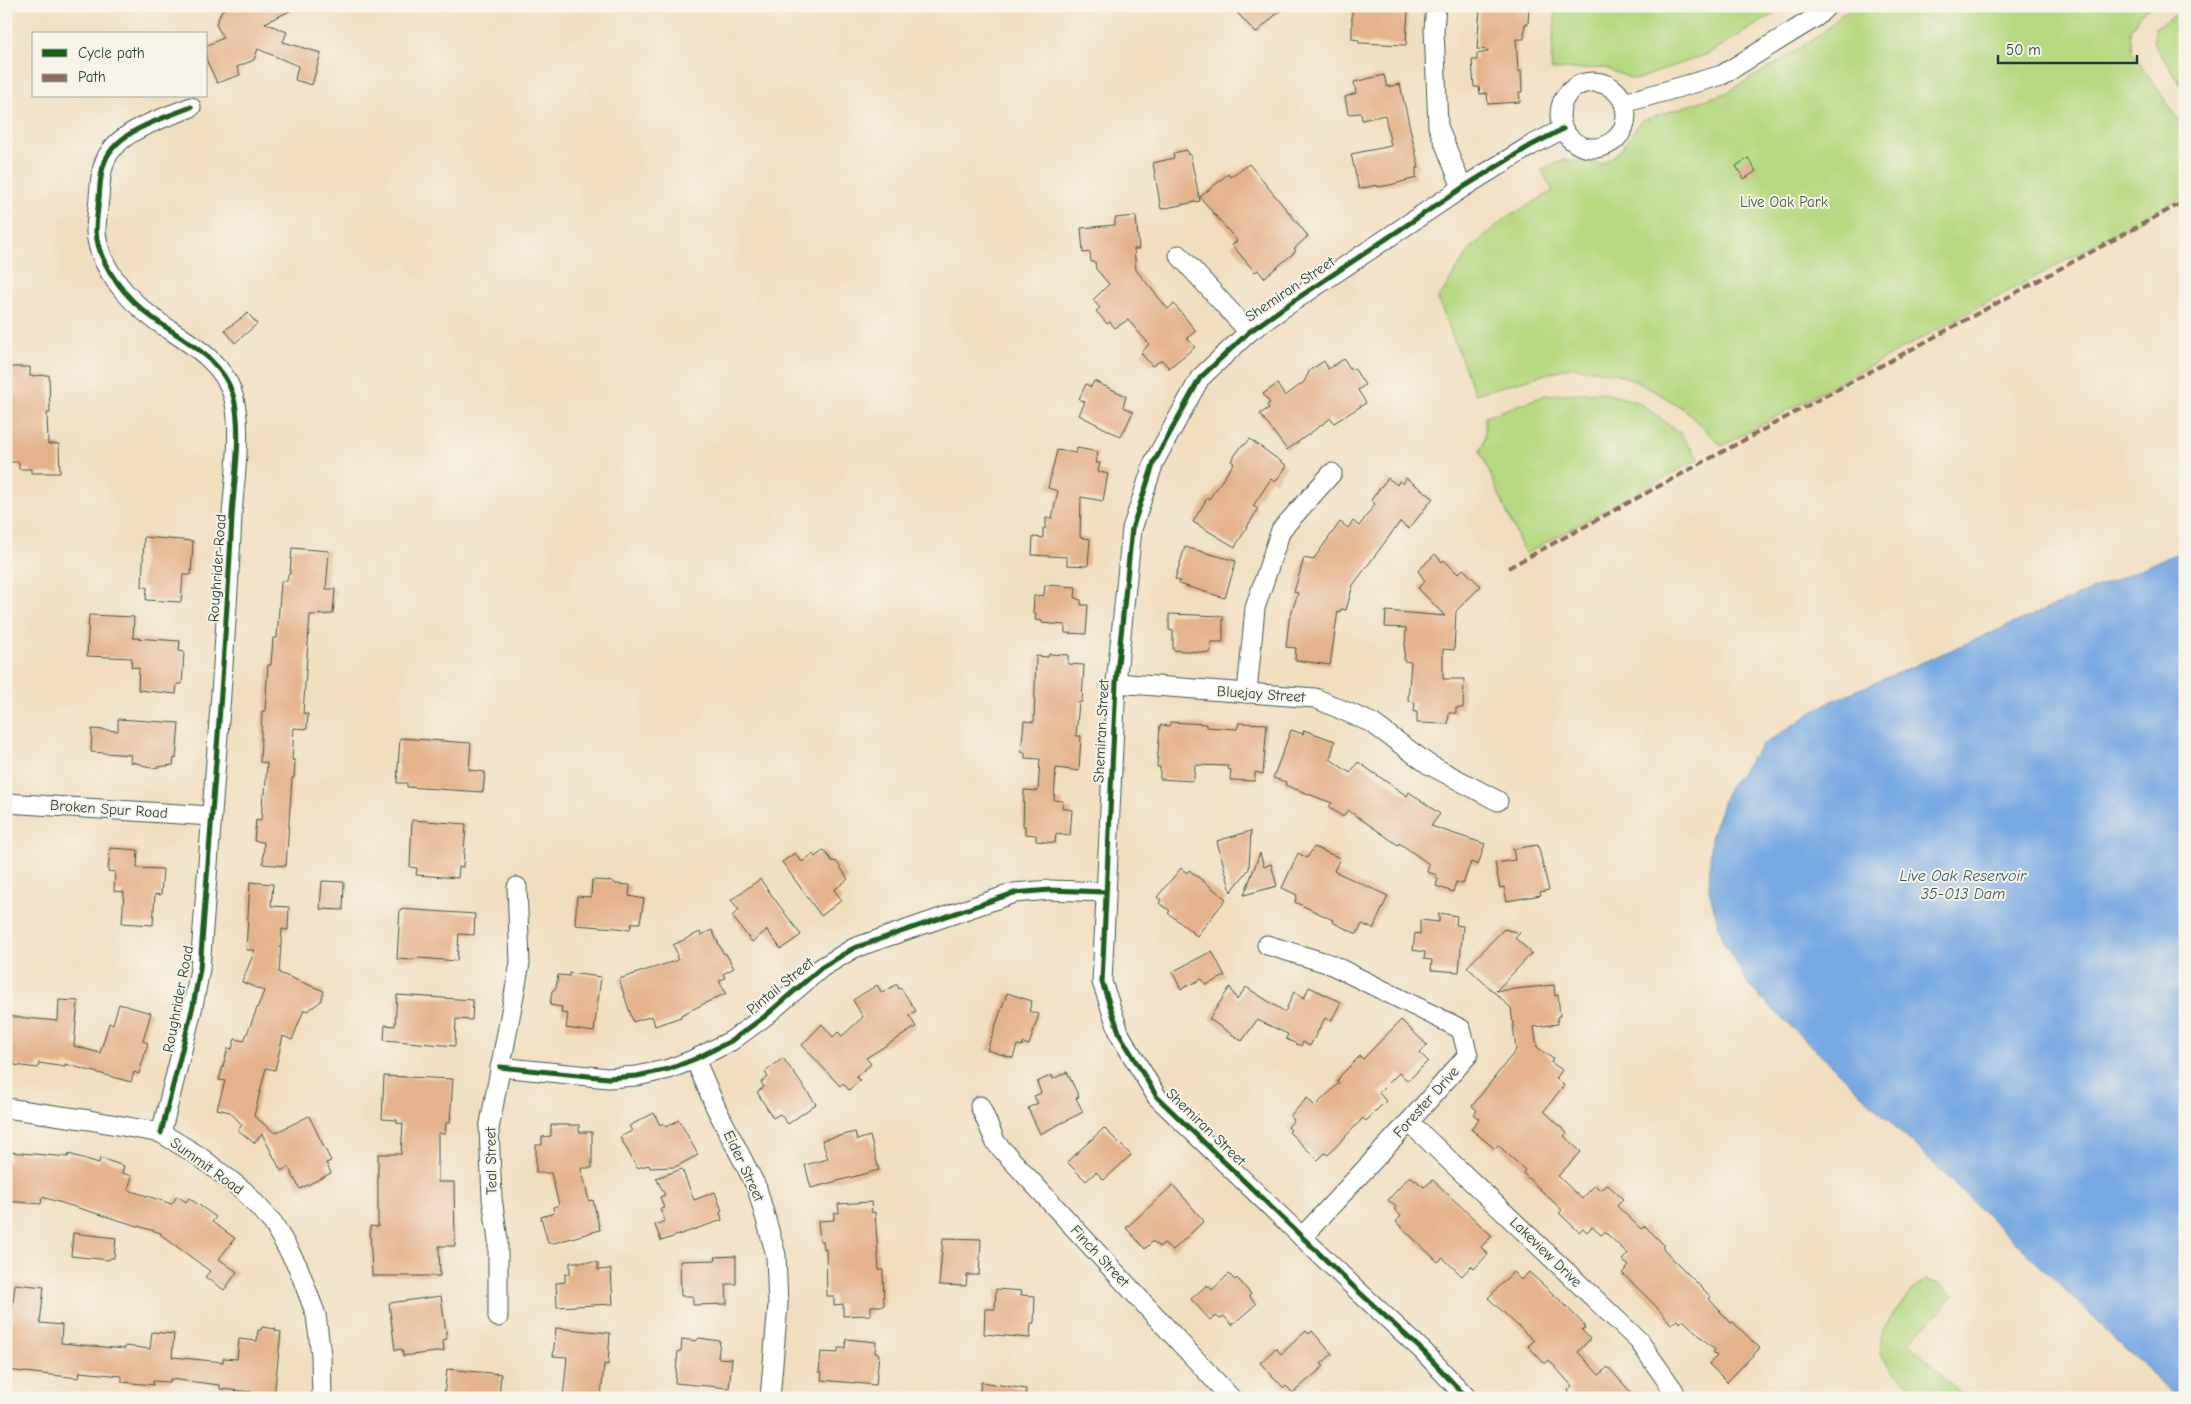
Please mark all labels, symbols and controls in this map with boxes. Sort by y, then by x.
legend [32,32,208,98]
scale bar [1998,32,2137,64]
text: 50 m [2006,41,2041,59]
text: Cycle path [78,44,145,62]
text: Path [78,68,106,86]
park label: Live Oak Park [1740,193,1829,211]
street label: Shemiran Street [1242,252,1339,326]
street label: Roughrider Road [204,513,230,623]
street label: Shemiran Street [1089,678,1113,783]
street label: Bluejay Street [1216,682,1306,706]
street label: Broken Spur Road [50,796,168,822]
water label: Live Oak Reservoir 35-013 Dam [1900,867,2027,903]
street label: Roughrider Road [159,944,197,1054]
street label: Pintail Street [743,953,818,1018]
street label: Forester Drive [1389,1062,1463,1141]
street label: Shemiran Street [1162,1084,1250,1170]
street label: Teal Street [481,1126,501,1195]
street label: Eider Street [720,1128,769,1205]
street label: Summit Road [167,1133,247,1199]
street label: Lakeview Drive [1506,1213,1586,1291]
street label: Finch Street [1067,1221,1134,1291]

